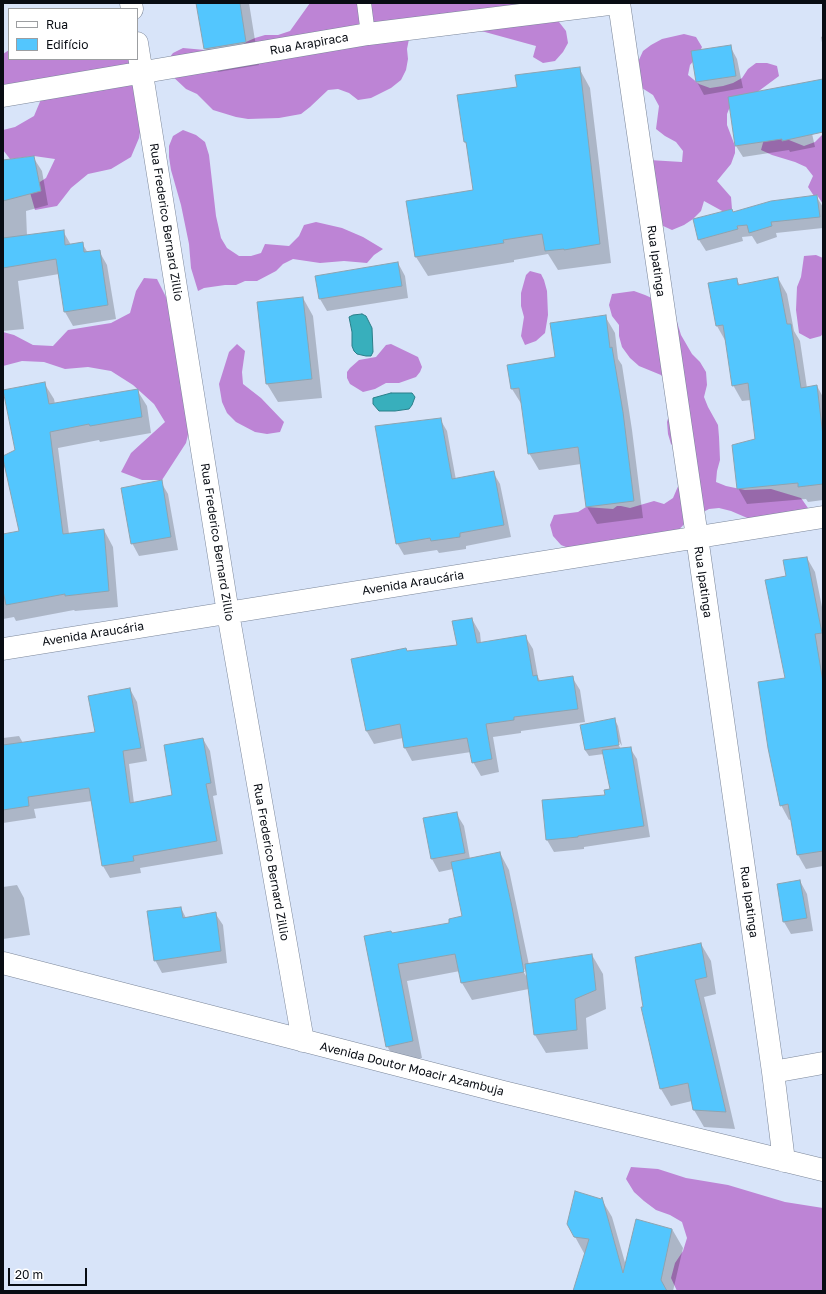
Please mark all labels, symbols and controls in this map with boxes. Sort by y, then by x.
legend [8,8,138,60]
text: Rua [46,17,68,32]
street label: Rua Arapiraca [269,30,349,58]
text: Edifício [46,37,88,52]
street label: Rua Frederico Bernard Zillio [146,142,186,302]
street label: Rua Ipatinga [644,224,668,298]
street label: Rua Frederico Bernard Zillio [197,462,237,622]
street label: Rua Ipatinga [691,545,715,619]
street label: Avenida Araucária [361,568,465,598]
street label: Avenida Araucária [41,619,145,649]
street label: Rua Frederico Bernard Zillio [250,782,292,942]
street label: Rua Ipatinga [737,865,761,939]
street label: Avenida Doutor Moacir Azambuja [319,1039,505,1099]
scale bar [10,1260,89,1286]
text: 20 m [15,1267,43,1282]

